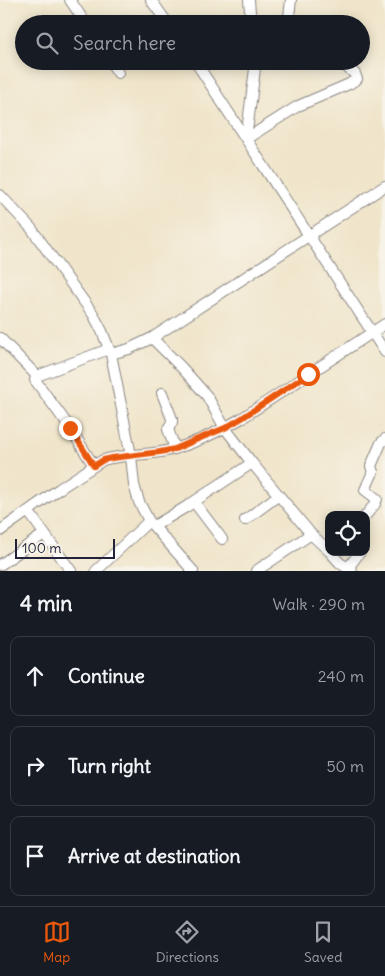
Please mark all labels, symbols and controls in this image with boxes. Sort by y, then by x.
search box [15,15,370,70]
icon: search [33,29,61,57]
text: Search here [73,31,176,55]
route start [297,363,320,386]
route end [59,417,82,440]
map controls [325,511,370,556]
button: locate [325,511,370,556]
scale bar [15,536,115,559]
text: 100 m [22,539,62,557]
text: 4 min [20,590,72,617]
text: Walk · 290 m [273,594,365,614]
icon: ahead [21,662,49,690]
text: Continue [68,664,145,688]
text: 240 m [318,666,364,686]
icon: right [21,752,49,780]
text: Turn right [68,754,151,778]
text: 50 m [326,756,364,776]
icon: arrive [21,842,49,870]
text: Arrive at destination [68,844,241,868]
tab: Map [43,918,71,966]
tab: Directions [156,918,219,966]
tab: Saved [304,918,342,966]

